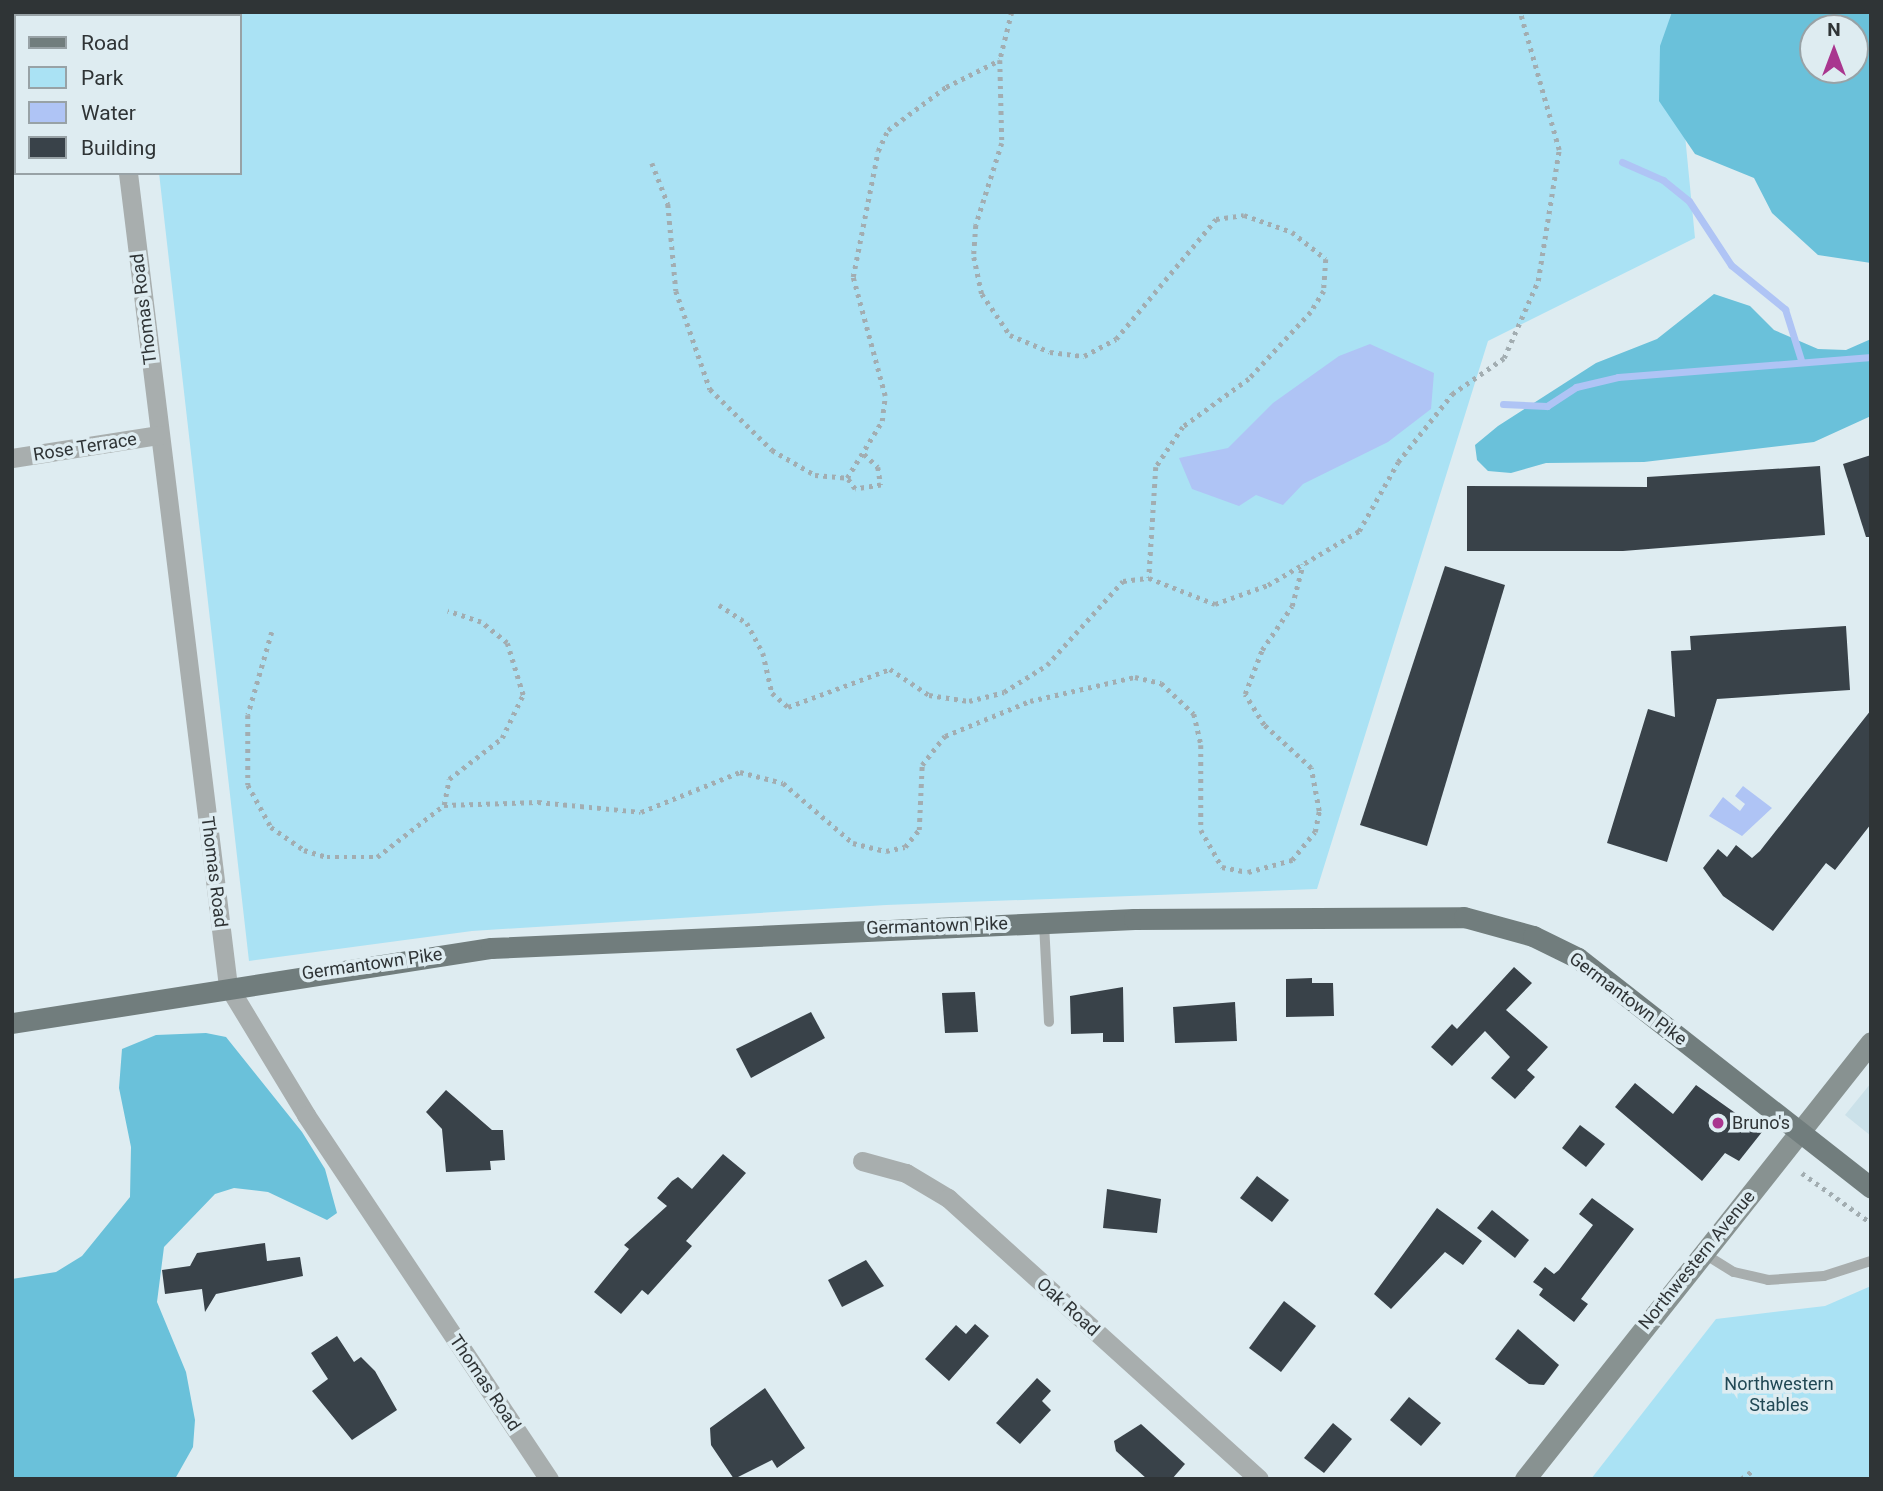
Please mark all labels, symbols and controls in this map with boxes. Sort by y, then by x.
legend [14,14,242,175]
north arrow [1799,14,1869,84]
text: N [1827,18,1841,41]
text: Road [81,31,129,55]
text: Park [81,66,123,90]
text: Water [81,101,136,125]
text: Building [81,136,156,160]
street label: Thomas Road [126,252,162,366]
street label: Rose Terrace [32,428,138,466]
street label: Thomas Road [196,815,232,929]
street label: Germantown Pike [866,913,1008,939]
street label: Germantown Pike [300,943,444,985]
street label: Germantown Pike [1565,948,1691,1050]
place label: Bruno's [1732,1112,1790,1134]
marker: Bruno's [1710,1115,1726,1131]
street label: Northwestern Avenue [1634,1186,1760,1334]
street label: Oak Road [1032,1273,1104,1341]
street label: Thomas Road [445,1331,525,1435]
park label: Northwestern Stables [1724,1374,1834,1416]

